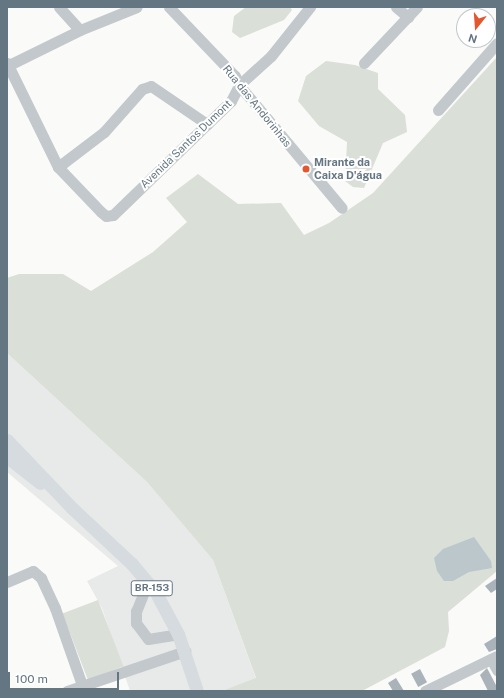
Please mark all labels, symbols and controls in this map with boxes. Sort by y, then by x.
north arrow [456,8,496,48]
text: N [467,32,479,46]
street label: Rua das Andorinhas [220,62,294,150]
street label: Avenida Santos Dumont [138,97,234,191]
place label: Mirante da Caixa D'água [314,156,382,182]
marker: Mirante da Caixa D'água [301,164,311,174]
road number: BR-153 [130,580,174,596]
scale bar [10,664,121,690]
text: 100 m [15,672,48,686]

